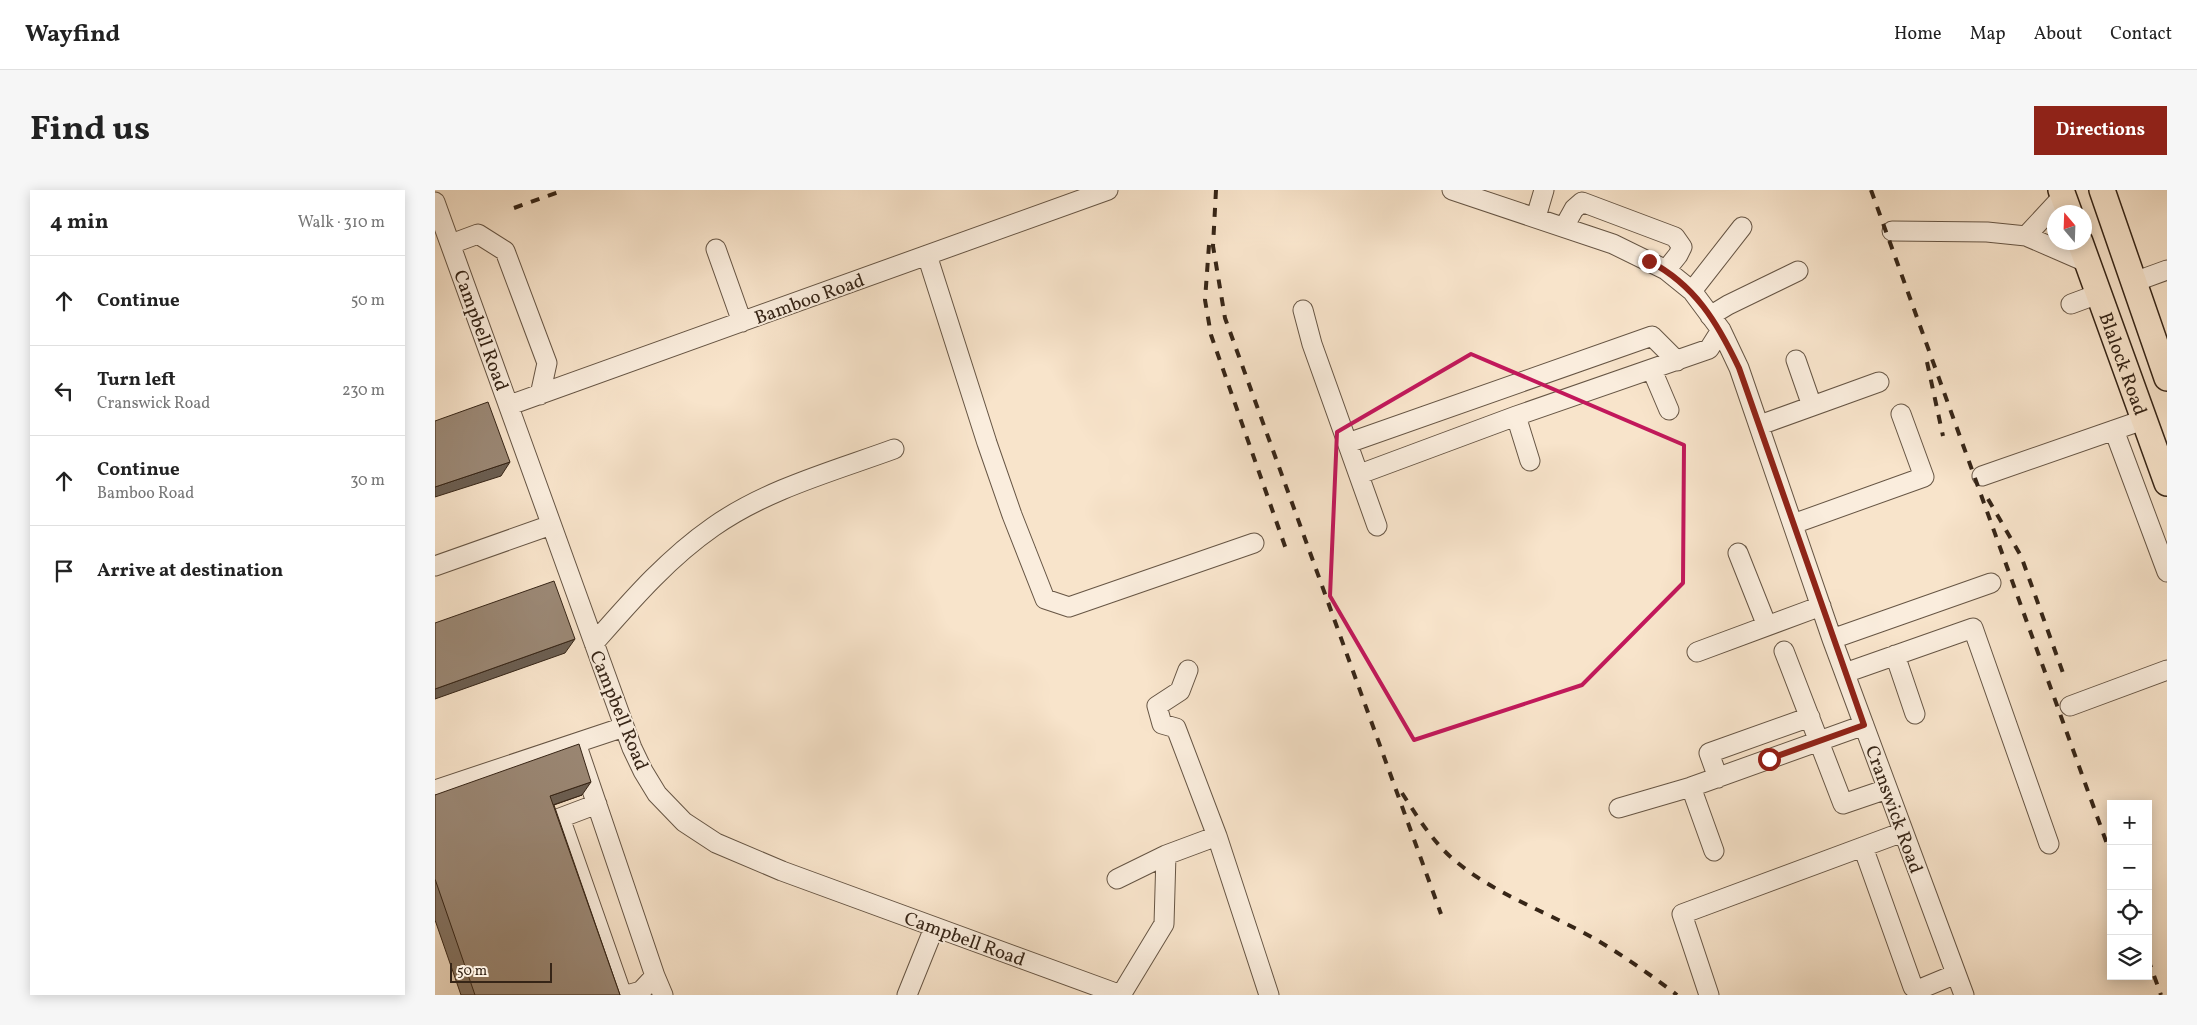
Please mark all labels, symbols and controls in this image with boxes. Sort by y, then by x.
text: Wayfind [25,18,120,52]
text: Home [1894,22,1942,47]
text: Map [1970,22,2006,47]
text: About [2034,22,2082,47]
text: Contact [2110,22,2172,47]
text: Find us [30,106,150,154]
button: Directions [2034,106,2167,155]
north arrow [2047,205,2092,250]
text: 4 min [50,208,109,237]
text: Walk · 310 m [298,212,385,234]
route end [1638,250,1661,273]
street label: Campbell Road [446,267,514,395]
street label: Bamboo Road [751,268,868,332]
icon: ahead [50,287,78,315]
text: Continue [97,288,180,314]
text: 50 m [351,290,385,312]
street label: Blalock Road [2091,309,2152,419]
text: Turn left [97,367,176,393]
icon: left [50,377,78,405]
text: 230 m [342,380,385,402]
text: Cranswick Road [97,393,210,415]
text: Continue [97,457,180,483]
icon: ahead [50,467,78,495]
text: 30 m [350,470,385,492]
text: Bamboo Road [97,483,194,505]
icon: arrive [50,557,78,585]
text: Arrive at destination [97,558,283,584]
street label: Campbell Road [582,647,654,774]
street label: Cranswick Road [1858,742,1928,877]
route start [1758,748,1781,771]
map controls [2107,800,2152,980]
button: + [2107,800,2152,845]
button: − [2107,845,2152,890]
button: locate [2107,890,2152,935]
street label: Campbell Road [900,906,1028,974]
button: layers [2107,935,2152,980]
scale bar [450,960,553,983]
text: 50 m [457,962,487,981]

